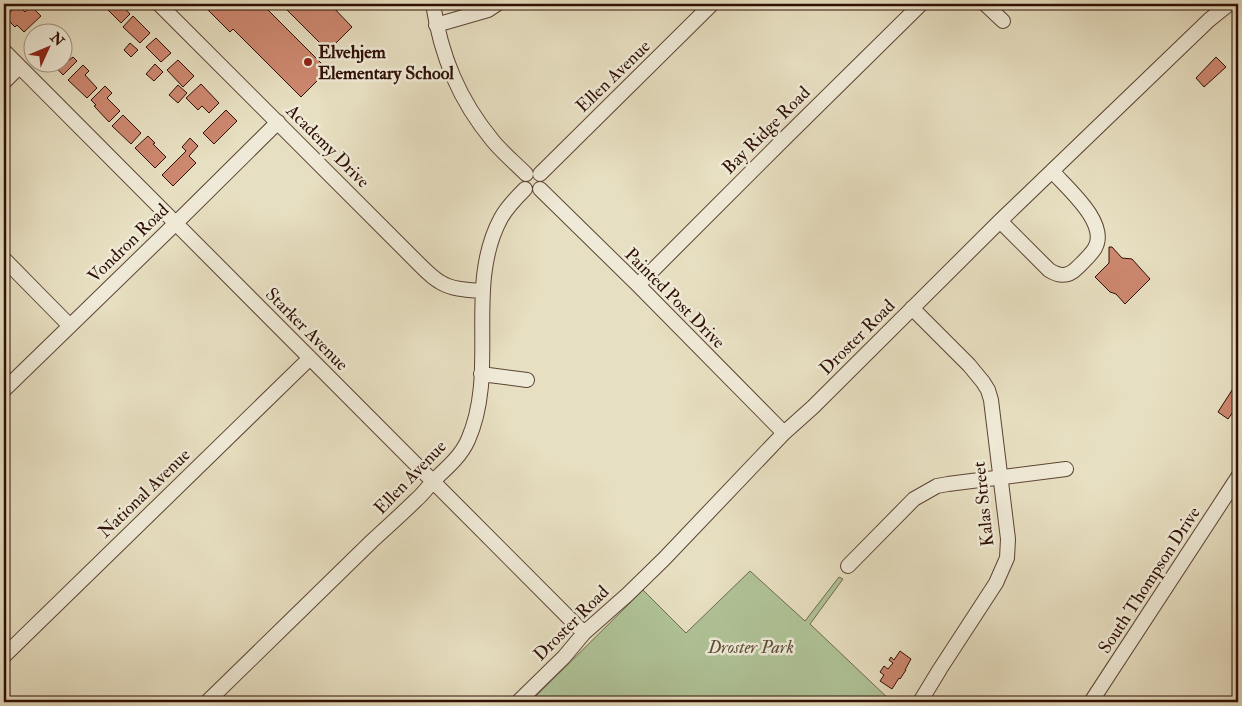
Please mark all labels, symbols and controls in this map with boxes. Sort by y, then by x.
north arrow [22,22,72,72]
text: N [46,28,68,50]
street label: Ellen Avenue [571,35,656,118]
place label: Elvehjem Elementary School [318,41,454,85]
marker: Elvehjem Elementary School [302,56,314,68]
street label: Bay Ridge Road [718,81,815,179]
street label: Academy Drive [280,99,375,193]
street label: Vondron Road [83,199,174,288]
street label: Painted Post Drive [619,243,730,354]
street label: Starker Avenue [260,283,353,376]
street label: Droster Road [815,295,900,380]
street label: Ellen Avenue [369,435,452,519]
street label: National Avenue [93,443,196,543]
street label: Kalas Street [968,460,999,548]
street label: South Thompson Drive [1093,502,1206,658]
street label: Droster Road [529,581,614,666]
park label: Droster Park [707,636,794,659]

